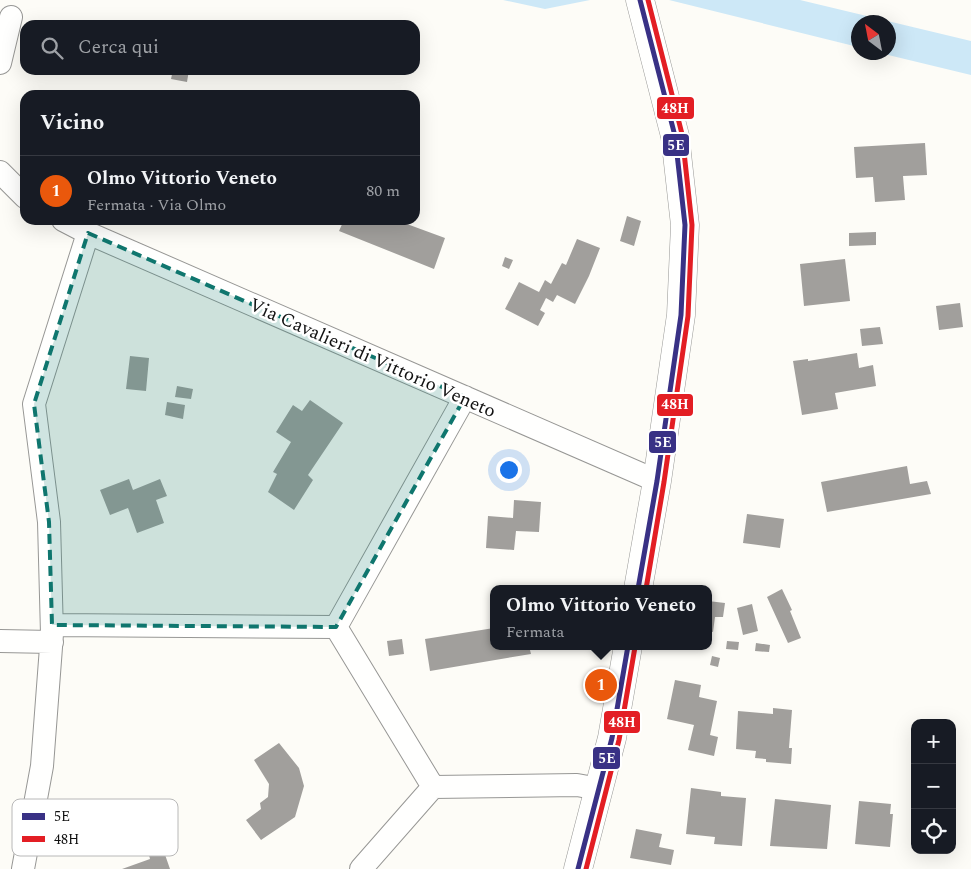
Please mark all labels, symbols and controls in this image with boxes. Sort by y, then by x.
north arrow [851,15,896,60]
search box [20,20,420,75]
text: Cerca qui [78,33,159,62]
icon: search [38,34,66,62]
line badge: 48H [656,96,695,120]
text: 48H [661,98,689,119]
text: Vicino [40,107,104,139]
line badge: 5E [662,133,690,157]
text: 5E [667,135,685,156]
text: Olmo Vittorio Veneto [87,164,277,193]
text: 1 [52,179,60,203]
text: 80 m [366,179,400,203]
text: Fermata · Via Olmo [87,193,226,217]
street label: Via Cavalieri di Vittorio Veneto [244,291,500,426]
line badge: 48H [656,393,694,417]
text: 48H [661,394,689,415]
line badge: 5E [648,430,677,454]
text: 5E [654,432,672,453]
your location [496,457,522,483]
popup [490,585,712,650]
text: Olmo Vittorio Veneto [506,591,696,620]
text: Fermata [506,620,564,644]
pin: 1 [585,666,617,704]
line badge: 48H [603,710,641,734]
text: 48H [608,712,636,733]
map controls [911,719,956,854]
button: + [911,719,956,764]
line badge: 5E [592,746,621,770]
text: 5E [598,748,616,769]
button: − [911,764,956,809]
legend [12,799,178,856]
text: 5E [54,806,70,827]
button: locate [911,809,956,854]
text: 48H [54,829,79,850]

